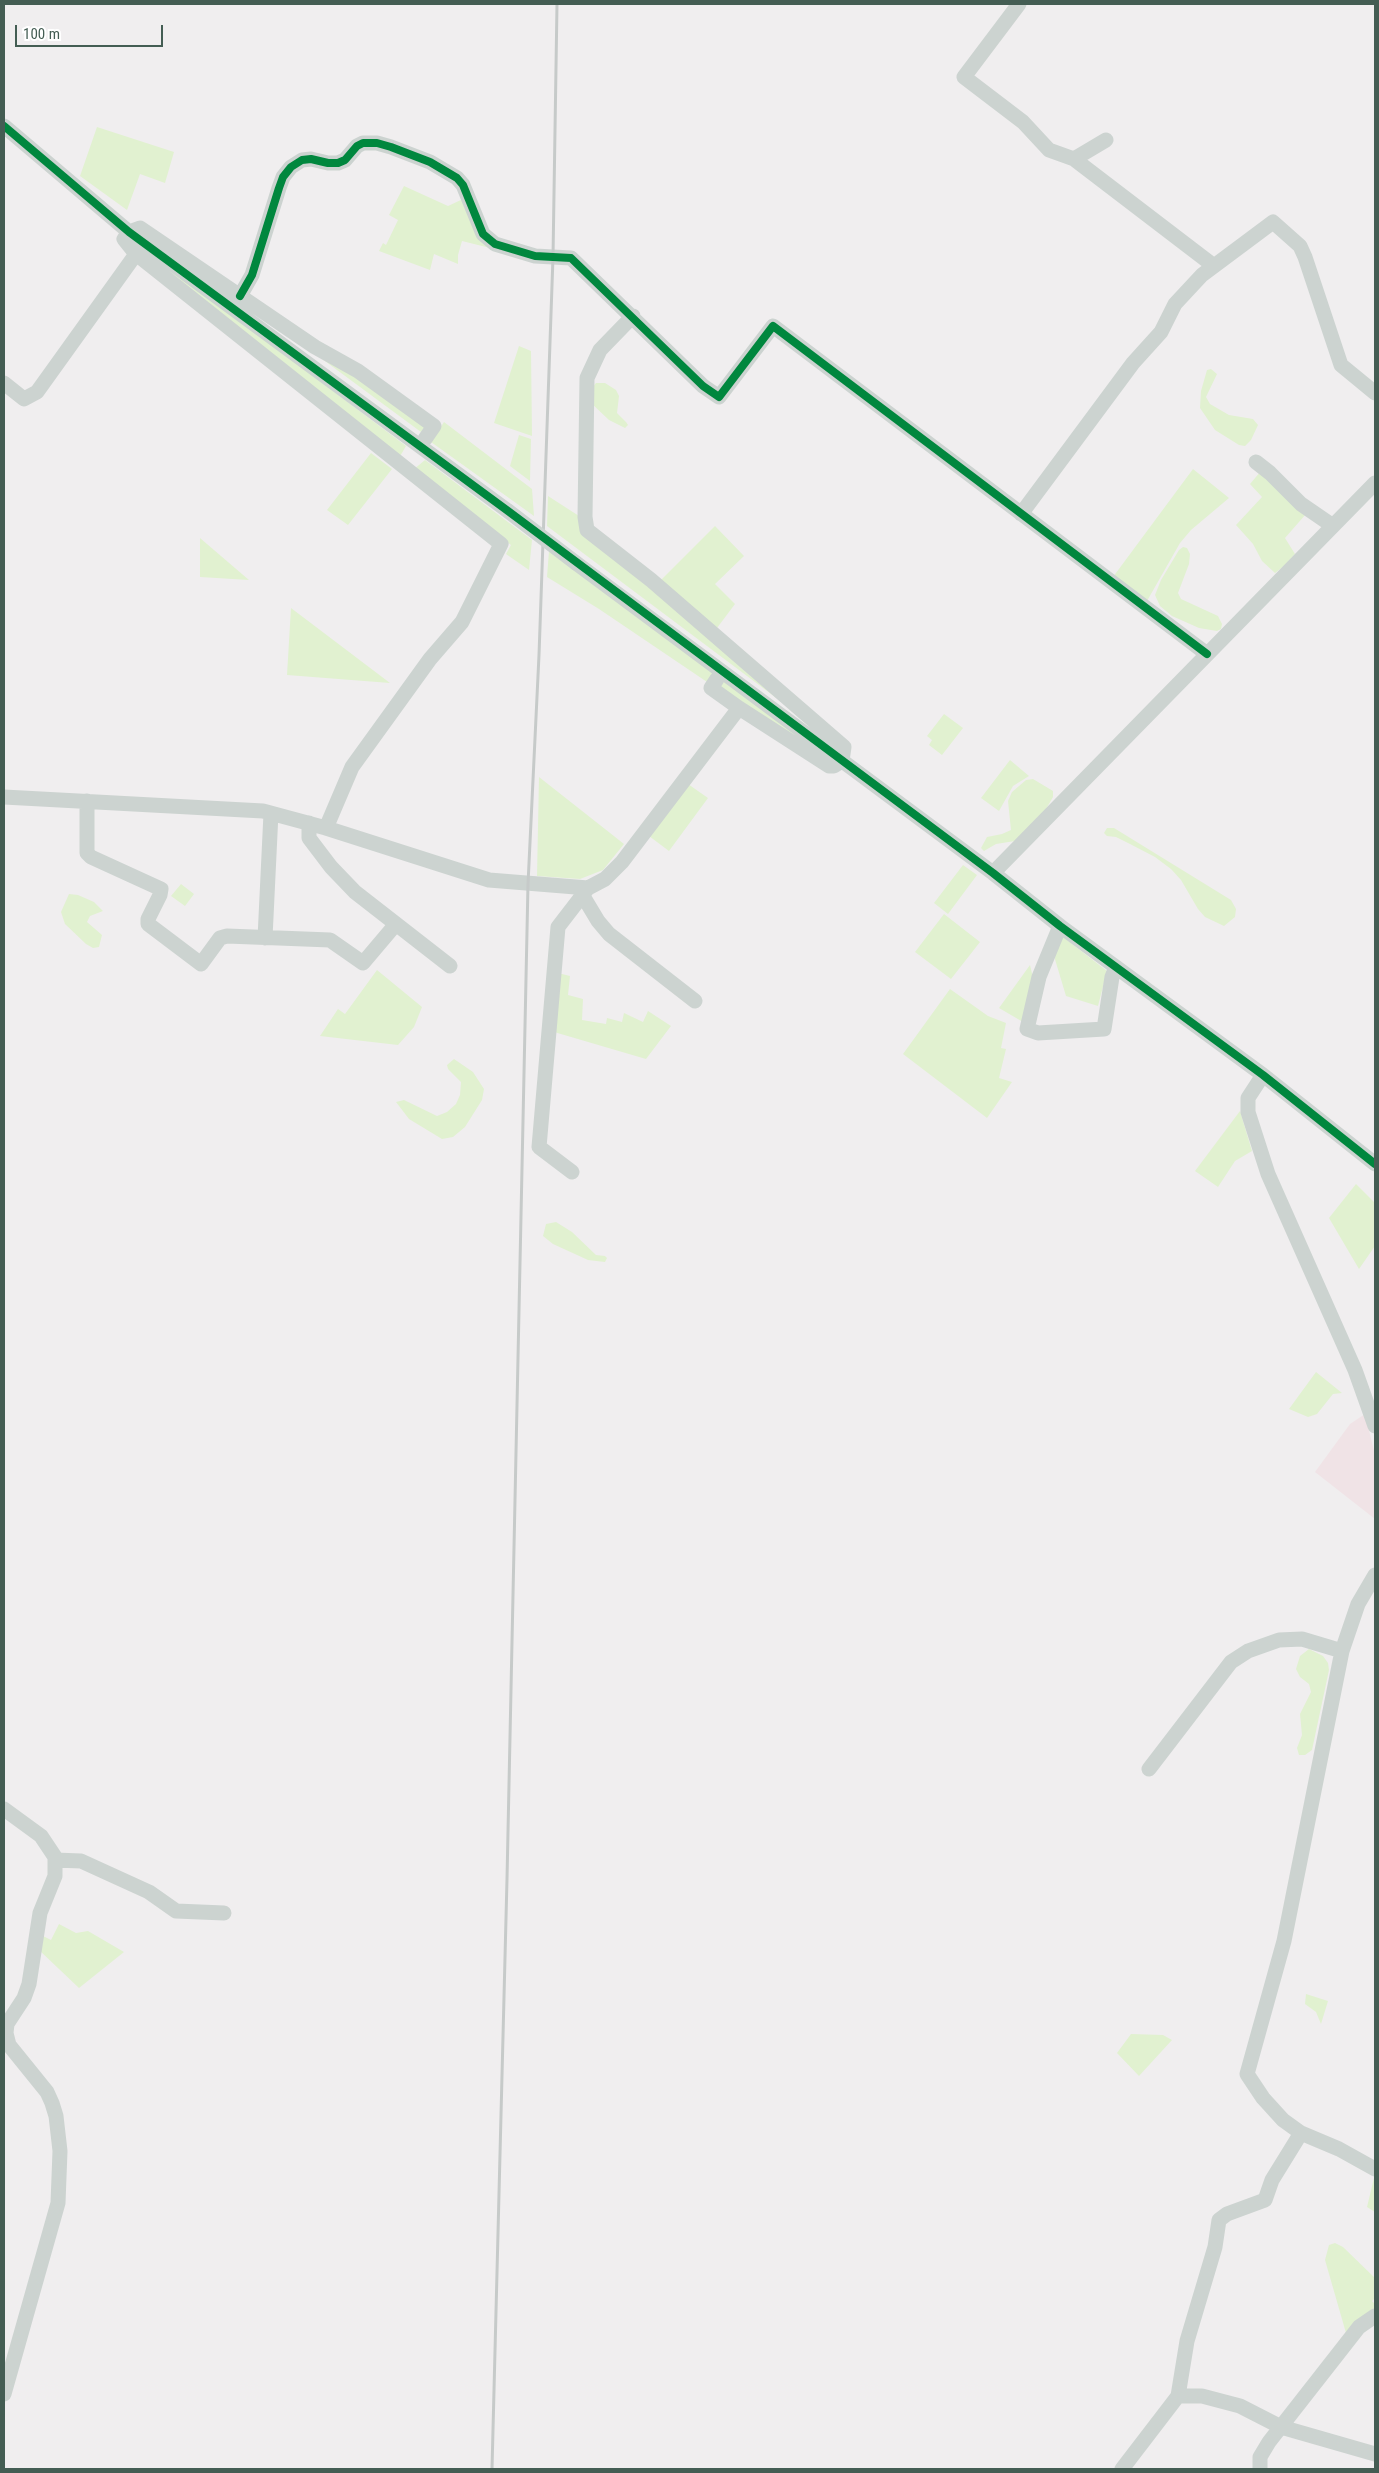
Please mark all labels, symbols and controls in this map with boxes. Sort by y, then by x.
scale bar [18,15,165,47]
text: 100 m [23,25,60,43]

